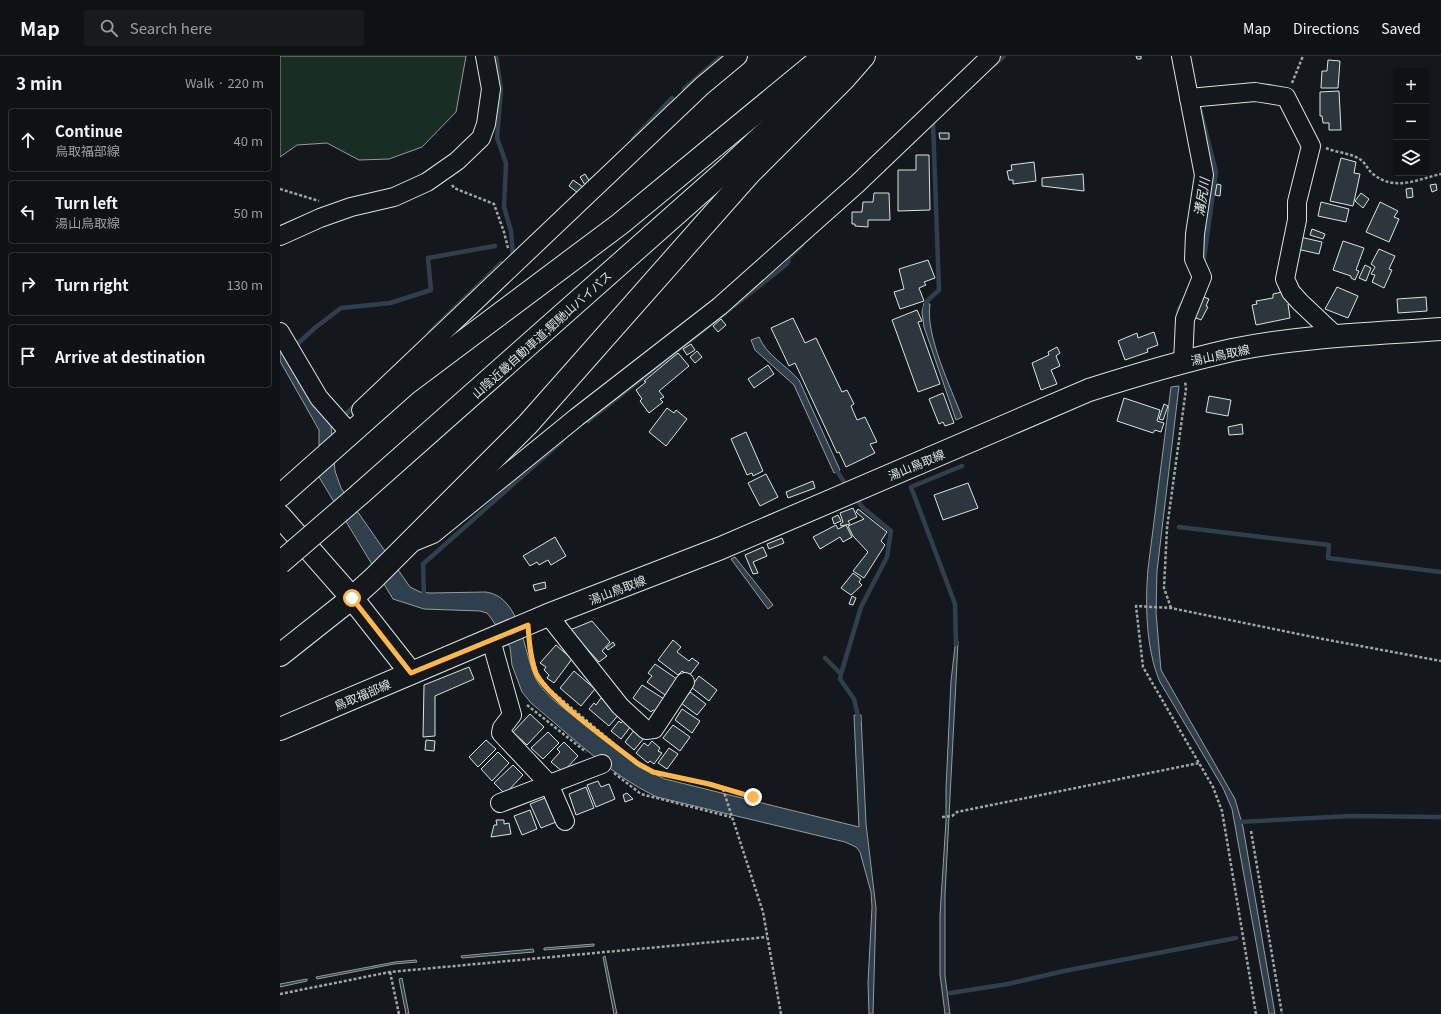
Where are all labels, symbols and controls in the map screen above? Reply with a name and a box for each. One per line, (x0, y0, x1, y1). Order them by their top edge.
search box (84, 10, 364, 46)
text: Map (20, 14, 60, 41)
icon: search (98, 17, 120, 39)
text: Search here (130, 17, 212, 38)
text: Map (1243, 18, 1271, 38)
text: Directions (1293, 18, 1359, 38)
text: Saved (1381, 18, 1421, 38)
map controls (1393, 68, 1429, 176)
button: + (1393, 68, 1429, 104)
text: 3 min (16, 70, 62, 95)
text: Walk · 220 m (185, 73, 264, 92)
button: − (1393, 104, 1429, 140)
text: Continue (55, 120, 123, 141)
icon: ahead (17, 129, 39, 151)
text: 40 m (234, 131, 263, 150)
button: layers (1393, 140, 1429, 176)
text: 鳥取福部線 (55, 141, 120, 160)
water label: 溝尻川 (1189, 174, 1214, 218)
text: Turn left (55, 192, 118, 213)
icon: left (17, 201, 39, 223)
text: 50 m (234, 203, 263, 222)
text: 湯山鳥取線 (55, 213, 120, 232)
street label: 山陰近畿自動車道;駟馳山バイパス (467, 266, 615, 402)
icon: right (17, 273, 39, 295)
text: Turn right (55, 274, 129, 295)
text: 130 m (226, 275, 263, 294)
street label: 湯山鳥取線 (1189, 339, 1251, 369)
icon: arrive (17, 345, 39, 367)
text: Arrive at destination (55, 346, 205, 367)
street label: 湯山鳥取線 (885, 444, 947, 484)
street label: 湯山鳥取線 (586, 570, 648, 608)
route start (343, 589, 361, 607)
street label: 鳥取福部線 (331, 674, 393, 714)
route end (744, 788, 762, 806)

